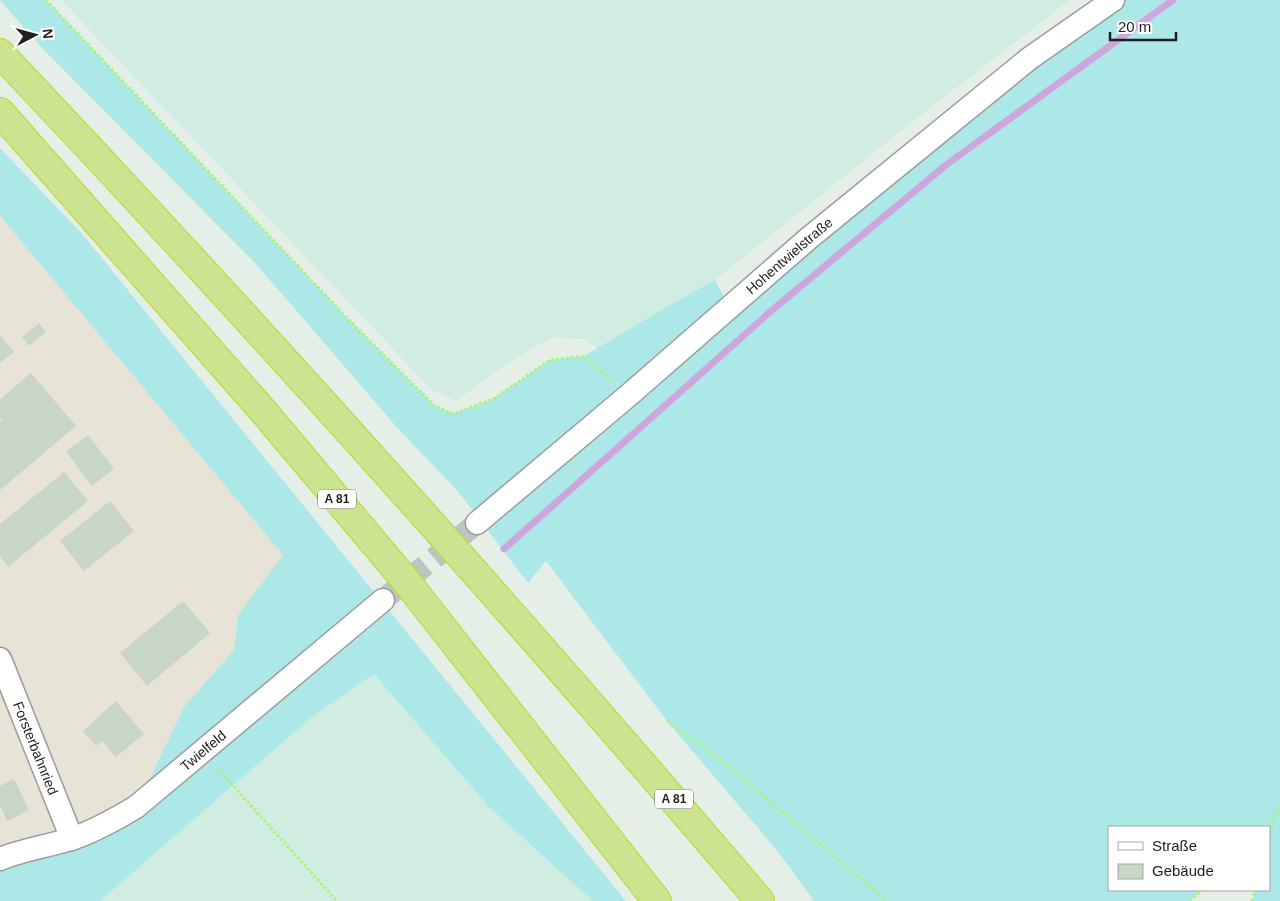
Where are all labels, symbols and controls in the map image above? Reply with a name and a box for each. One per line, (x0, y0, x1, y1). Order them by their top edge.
north arrow (10, 10, 60, 60)
scale bar (1110, 10, 1176, 42)
text: 20 m (1118, 18, 1151, 35)
text: N (39, 28, 56, 40)
street label: Hohentwielstraße (743, 214, 836, 297)
road number: A 81 (318, 489, 356, 508)
street label: Forsterbahnried (10, 699, 61, 797)
street label: Twielfeld (177, 727, 229, 774)
road number: A 81 (655, 790, 693, 809)
legend (1108, 826, 1270, 891)
text: Straße (1152, 837, 1197, 854)
text: Gebäude (1152, 862, 1214, 879)

